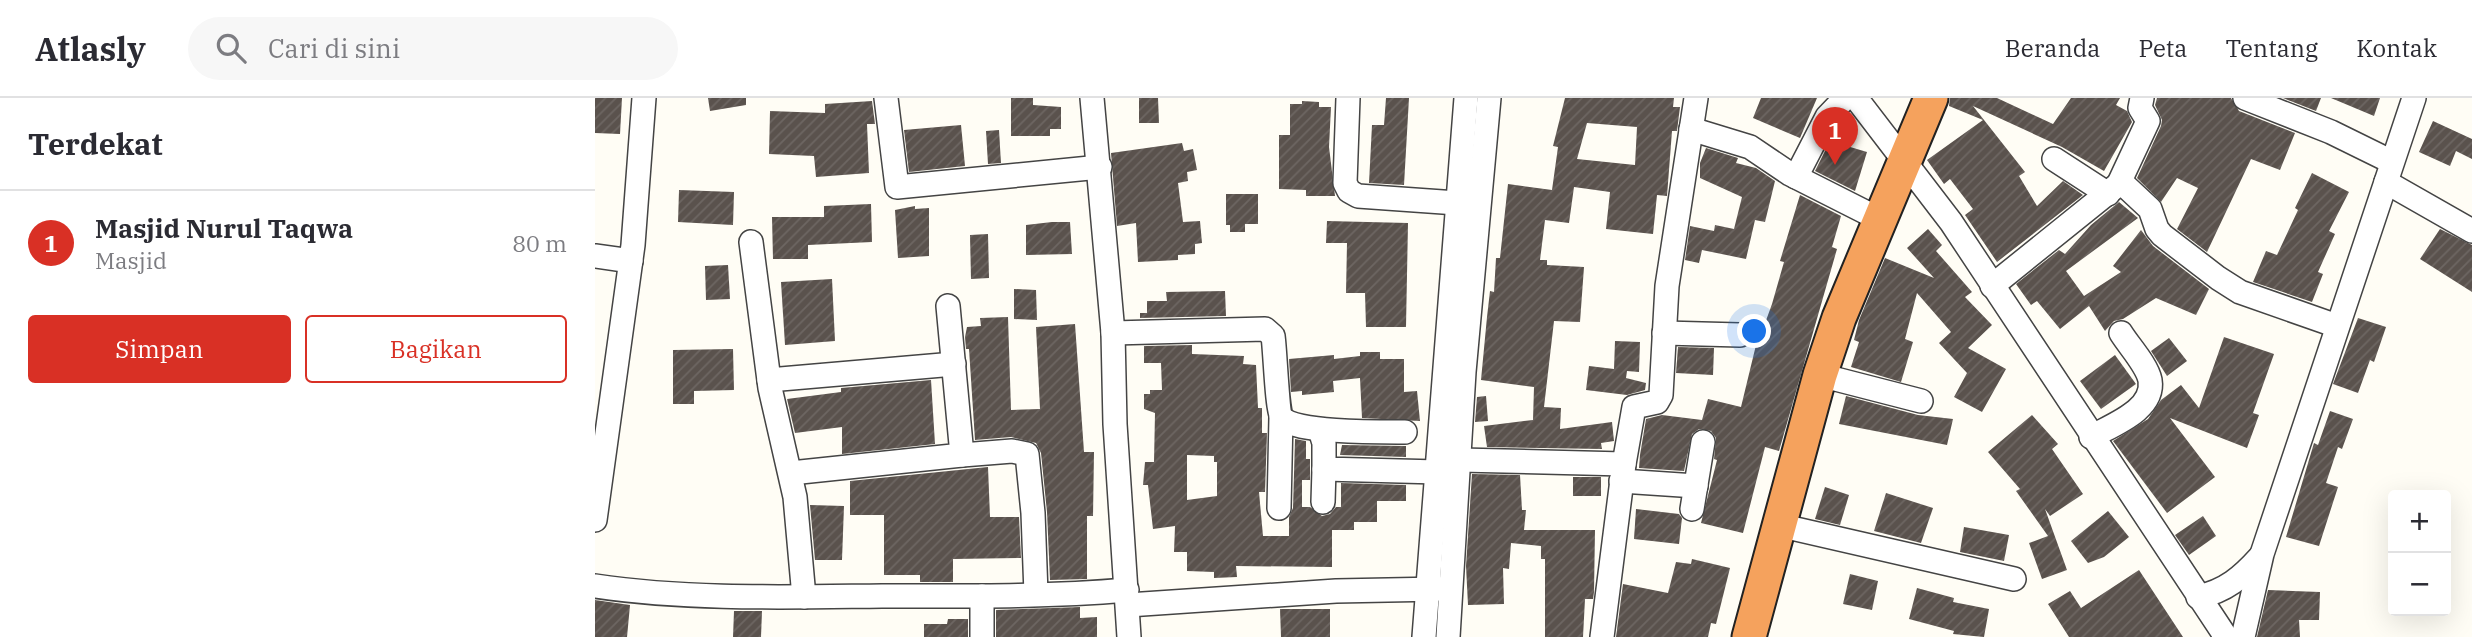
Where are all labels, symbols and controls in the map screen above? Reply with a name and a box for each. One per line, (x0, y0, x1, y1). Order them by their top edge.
search box (188, 17, 678, 80)
text: Atlasly (35, 27, 146, 70)
icon: search (212, 29, 250, 67)
text: Cari di sini (268, 31, 400, 65)
text: Beranda (2005, 32, 2100, 64)
text: Peta (2138, 32, 2187, 64)
text: Tentang (2225, 32, 2318, 64)
text: Kontak (2356, 32, 2437, 64)
pin: 1 (1812, 107, 1858, 165)
text: Terdekat (28, 124, 163, 163)
text: Masjid Nurul Taqwa (95, 211, 353, 245)
text: 1 (44, 228, 58, 258)
text: 80 m (512, 228, 567, 258)
text: Masjid (95, 245, 167, 275)
your location (1737, 314, 1771, 348)
button: Simpan (28, 315, 291, 383)
button: Bagikan (305, 315, 567, 383)
map controls (2388, 490, 2451, 616)
button: + (2388, 490, 2451, 553)
button: − (2388, 553, 2451, 616)

